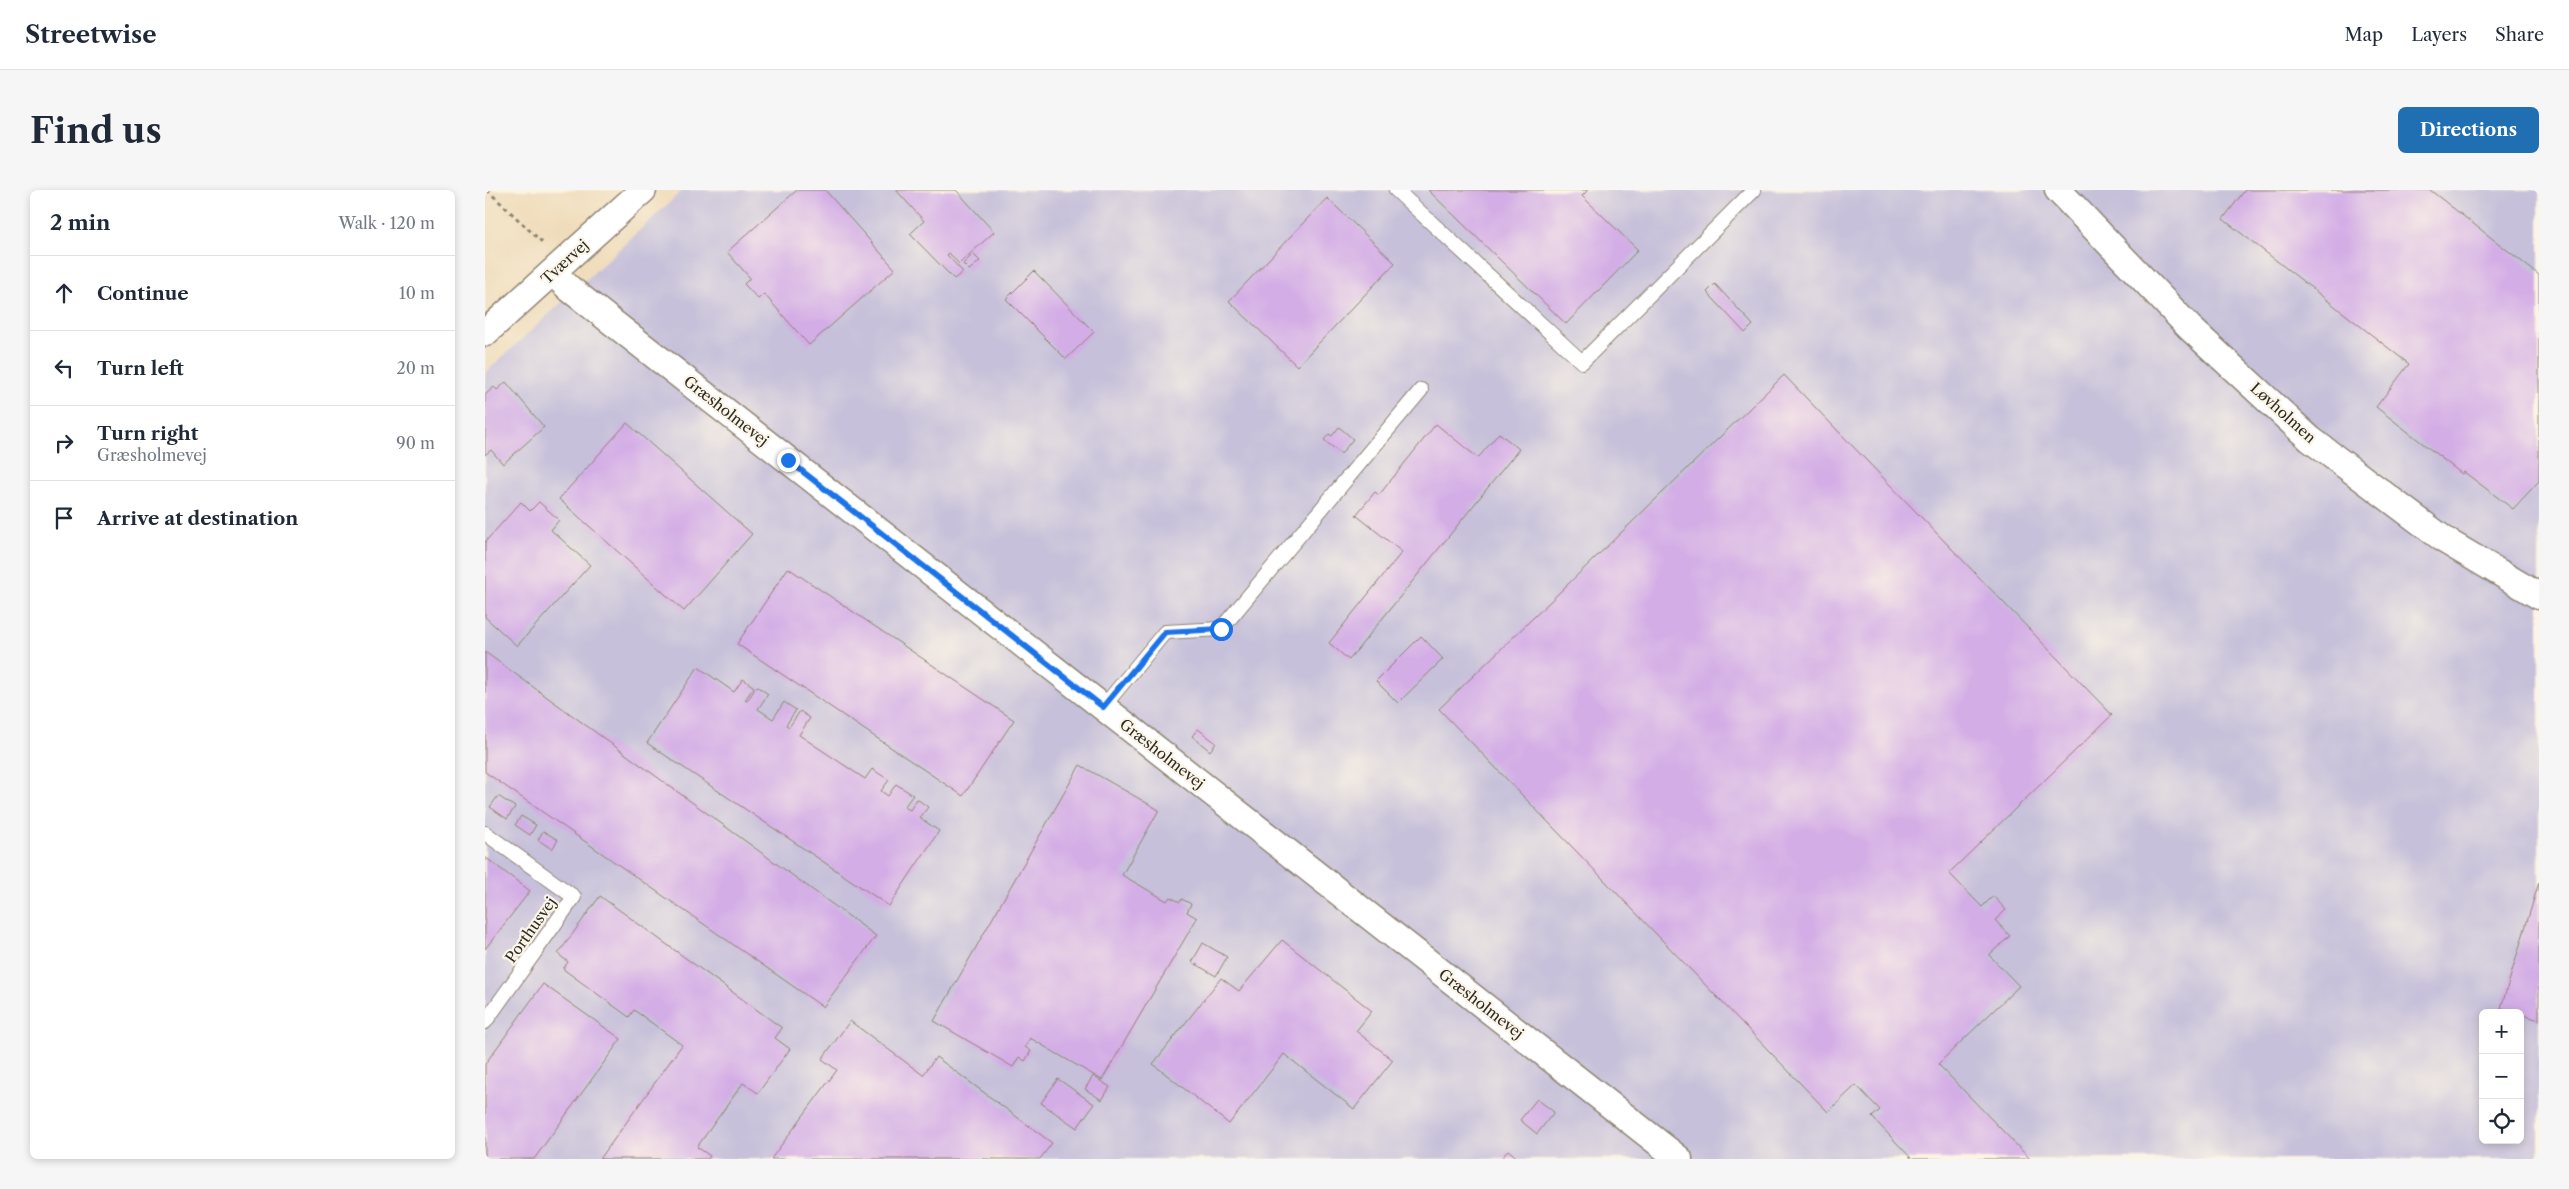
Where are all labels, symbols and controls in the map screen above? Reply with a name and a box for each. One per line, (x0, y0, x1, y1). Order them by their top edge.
text: Streetwise (25, 20, 157, 49)
text: Map (2345, 24, 2383, 46)
text: Layers (2411, 24, 2467, 46)
text: Share (2495, 24, 2544, 46)
button: Directions (2398, 107, 2539, 153)
text: Find us (30, 109, 162, 152)
text: 2 min (50, 210, 110, 235)
text: Walk · 120 m (339, 213, 435, 233)
street label: Tværvej (537, 235, 592, 288)
icon: ahead (50, 279, 78, 307)
text: Continue (97, 282, 189, 305)
text: 10 m (399, 283, 435, 303)
icon: left (50, 354, 78, 382)
text: Turn left (97, 357, 184, 380)
text: 20 m (396, 358, 435, 378)
street label: Græsholmevej (680, 371, 773, 450)
street label: Løvholmen (2247, 378, 2320, 447)
text: Turn right (97, 422, 198, 445)
icon: right (50, 429, 78, 457)
text: 90 m (396, 433, 435, 453)
text: Græsholmevej (97, 445, 207, 465)
route end (777, 449, 800, 472)
icon: arrive (50, 504, 78, 532)
text: Arrive at destination (97, 507, 298, 530)
route start (1210, 618, 1233, 641)
street label: Græsholmevej (1116, 714, 1209, 793)
street label: Porthusvej (501, 893, 560, 966)
street label: Græsholmevej (1435, 964, 1528, 1043)
map controls (2479, 1009, 2524, 1144)
button: + (2479, 1009, 2524, 1054)
button: − (2479, 1054, 2524, 1099)
button: locate (2479, 1099, 2524, 1144)

